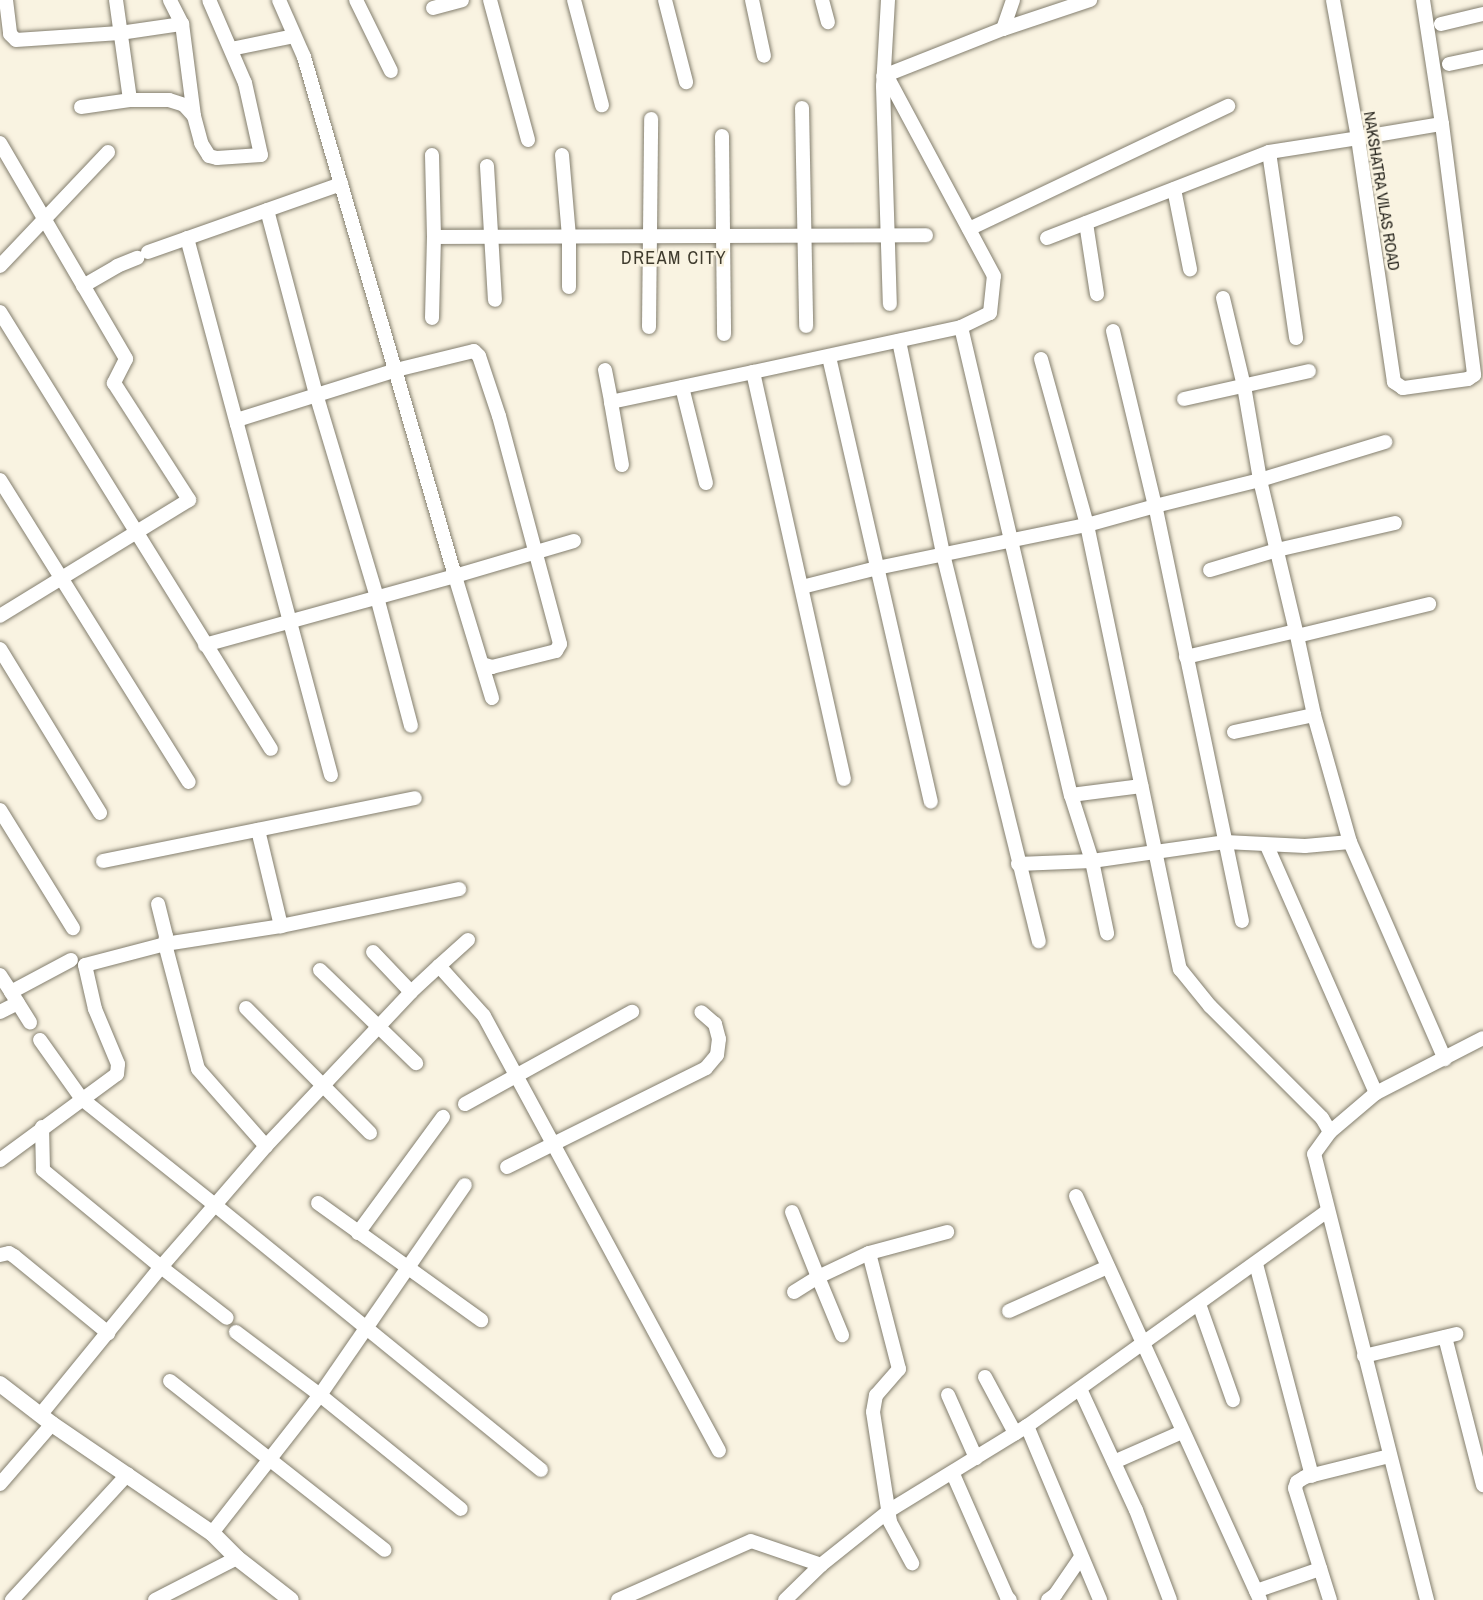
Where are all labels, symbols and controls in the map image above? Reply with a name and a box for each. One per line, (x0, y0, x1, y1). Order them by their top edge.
street label: NAKSHATRA VILAS ROAD (1360, 110, 1404, 272)
district label: DREAM CITY (621, 247, 727, 269)

